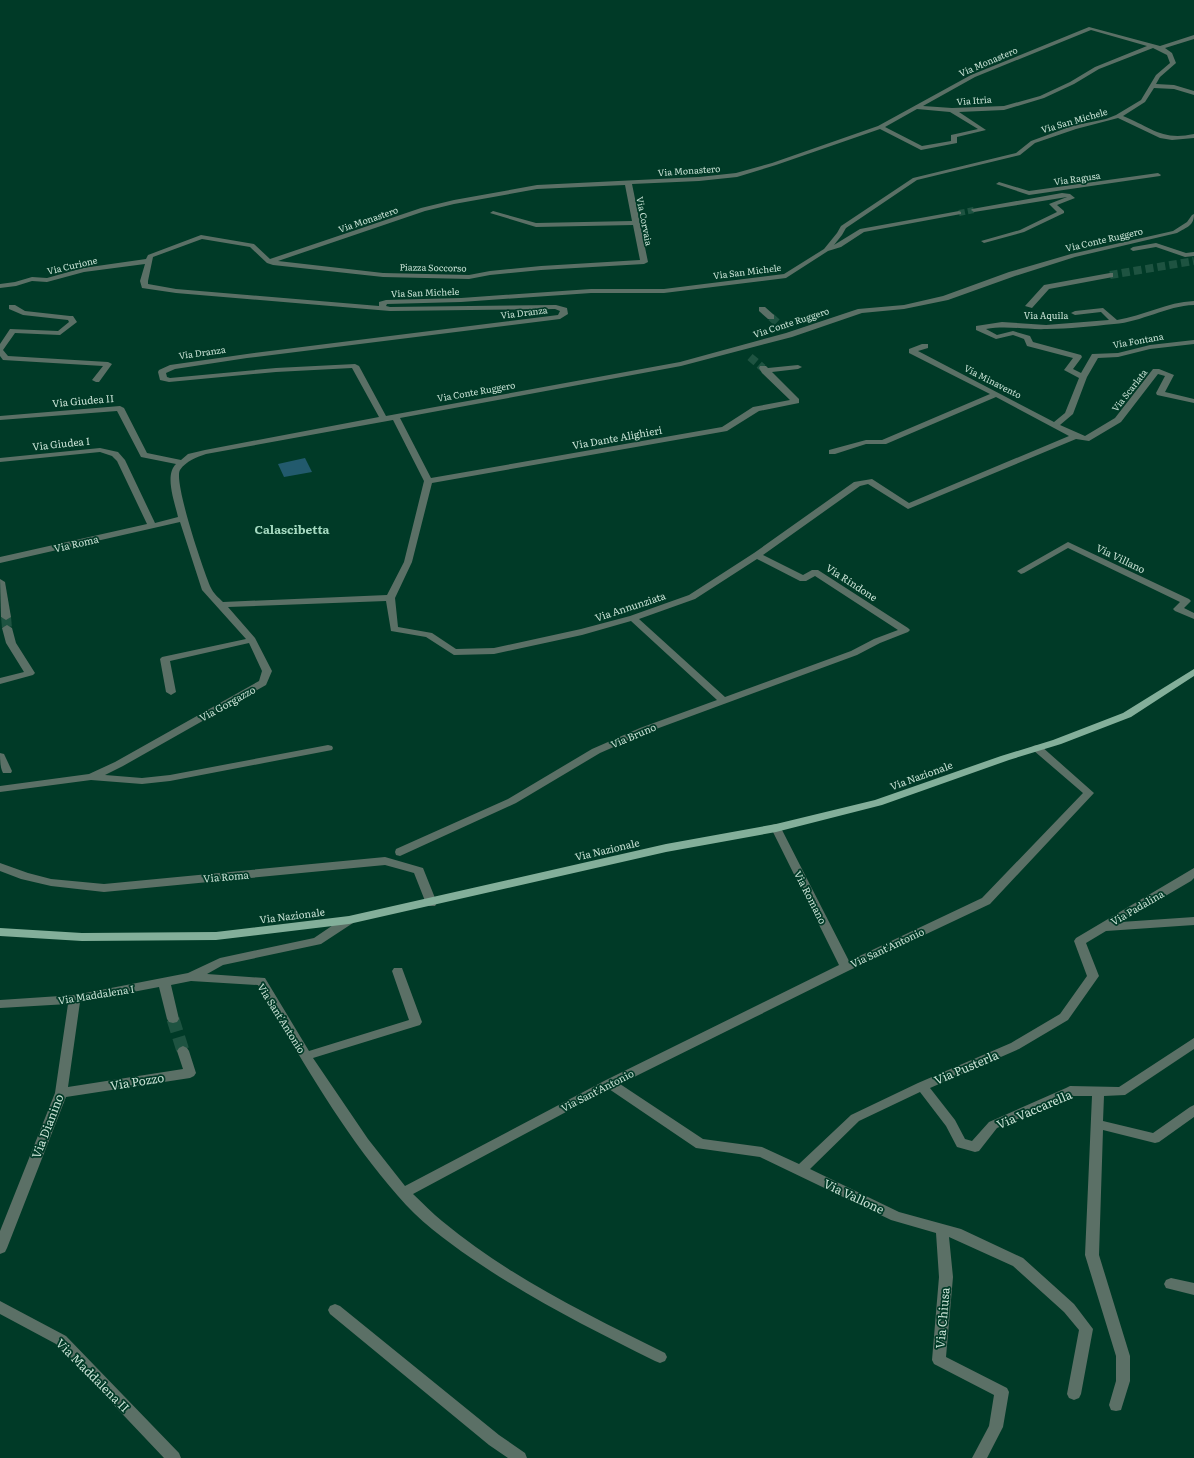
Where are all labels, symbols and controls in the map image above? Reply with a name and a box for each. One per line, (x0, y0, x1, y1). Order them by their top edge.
street label: Via Monastero (956, 42, 1020, 80)
street label: Via Itria (956, 92, 992, 108)
street label: Via San Michele (1039, 104, 1109, 136)
street label: Via Monastero (657, 161, 721, 179)
street label: Via Ragusa (1053, 168, 1101, 188)
street label: Via Corvaia (633, 195, 657, 247)
street label: Via Monastero (336, 202, 400, 236)
street label: Via Conte Ruggero (1064, 223, 1144, 255)
street label: Via Curione (46, 252, 99, 278)
street label: Piazza Soccorso (399, 259, 467, 275)
street label: Via San Michele (712, 260, 782, 282)
street label: Via San Michele (391, 284, 460, 300)
street label: Via Dranza (500, 302, 548, 322)
street label: Via Conte Ruggero (751, 303, 831, 341)
street label: Via Aquila (1024, 308, 1068, 322)
street label: Via Fontana (1112, 329, 1165, 351)
street label: Via Dranza (178, 342, 227, 362)
street label: Via Minavento (962, 361, 1024, 401)
street label: Via Scarlata (1108, 366, 1150, 414)
street label: Via Conte Ruggero (436, 377, 516, 405)
street label: Via Giudea II (52, 390, 114, 410)
street label: Via Dante Alighieri (571, 422, 664, 452)
street label: Via Giudea I (31, 433, 91, 453)
district label: Calascibetta (254, 520, 330, 538)
street label: Via Roma (52, 530, 101, 555)
street label: Via Villano (1094, 540, 1148, 576)
street label: Via Rindone (823, 560, 881, 604)
street label: Via Annunziata (593, 587, 668, 625)
street label: Via Gorgazzo (196, 681, 258, 725)
street label: Via Bruno (608, 719, 658, 751)
street label: Via Nazionale (888, 757, 954, 793)
street label: Via Nazionale (573, 834, 641, 864)
street label: Via Roma (203, 866, 250, 885)
street label: Via Romano (791, 868, 831, 926)
street label: Via Padalina (1107, 885, 1167, 928)
street label: Via Nazionale (259, 904, 325, 926)
street label: Via Sant'Antonio (848, 923, 927, 971)
street label: Via Sant'Antonio (254, 980, 310, 1056)
street label: Via Maddalena I (57, 981, 135, 1007)
street label: Via Pusterla (931, 1045, 1002, 1089)
street label: Via Sant'Antonio (558, 1065, 636, 1115)
street label: Via Pozzo (109, 1068, 165, 1094)
street label: Via Vaccarella (993, 1085, 1075, 1133)
street label: Via Dianino (26, 1091, 68, 1161)
street label: Via Vallone (821, 1174, 887, 1218)
street label: Via Chiusa (930, 1286, 954, 1349)
street label: Via Maddalena II (52, 1334, 134, 1416)

